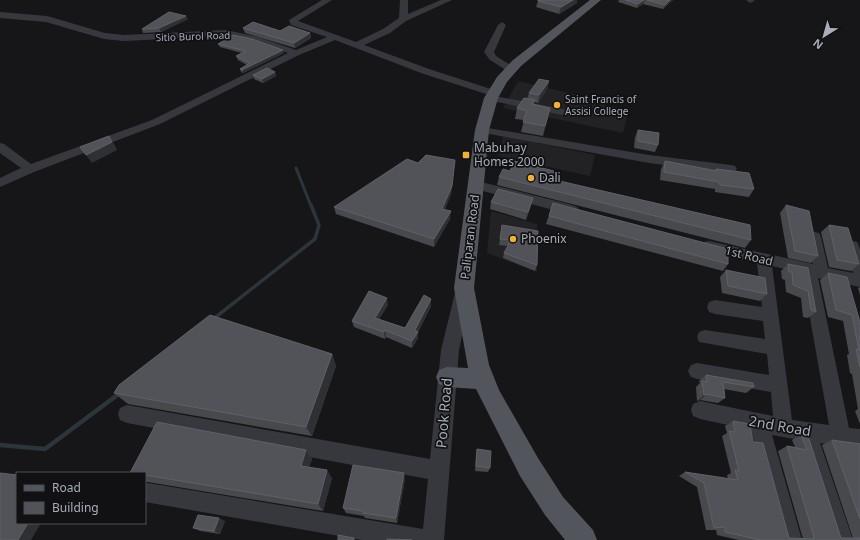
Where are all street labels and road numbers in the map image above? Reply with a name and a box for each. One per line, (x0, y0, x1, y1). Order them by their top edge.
street label: Sitio Burol Road (155, 28, 231, 44)
street label: Paliparan Road (456, 194, 483, 280)
street label: 1st Road (723, 241, 775, 270)
street label: Pook Road (431, 377, 456, 449)
street label: 2nd Road (748, 411, 813, 440)

